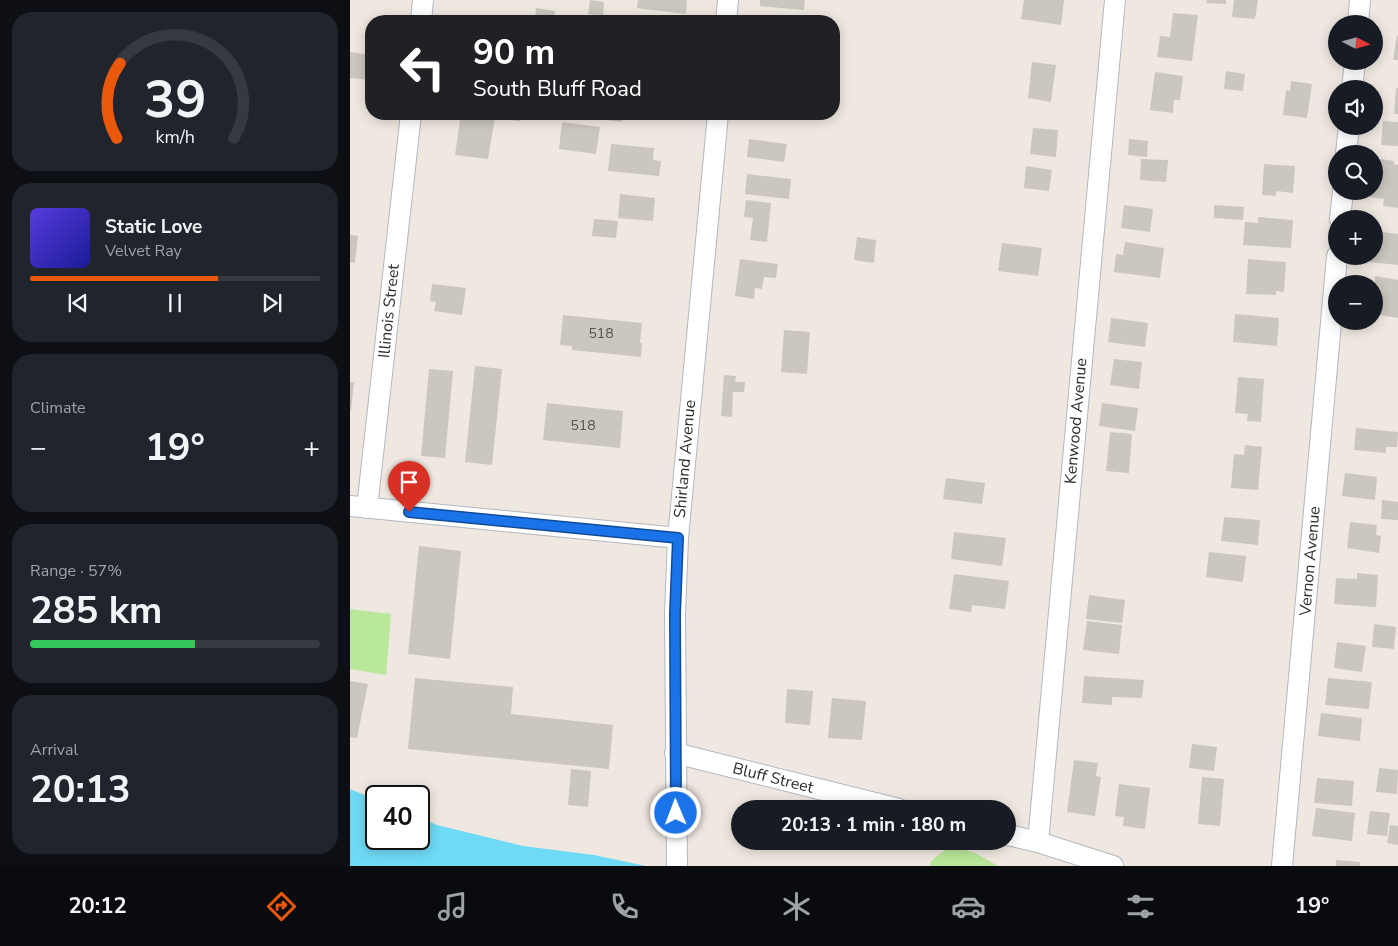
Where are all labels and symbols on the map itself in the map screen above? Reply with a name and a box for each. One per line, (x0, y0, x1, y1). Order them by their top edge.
north arrow (1328, 15, 1382, 70)
street label: Illinois Street (373, 262, 405, 359)
house number: 518 (588, 324, 614, 343)
street label: Kenwood Avenue (1060, 357, 1092, 485)
street label: Shirland Avenue (669, 399, 701, 519)
house number: 518 (570, 416, 596, 435)
pin (388, 461, 430, 512)
street label: Vernon Avenue (1294, 505, 1326, 618)
street label: Bluff Street (730, 757, 816, 799)
speed limit sign: 40 (365, 785, 430, 850)
position arrow (649, 786, 701, 838)

